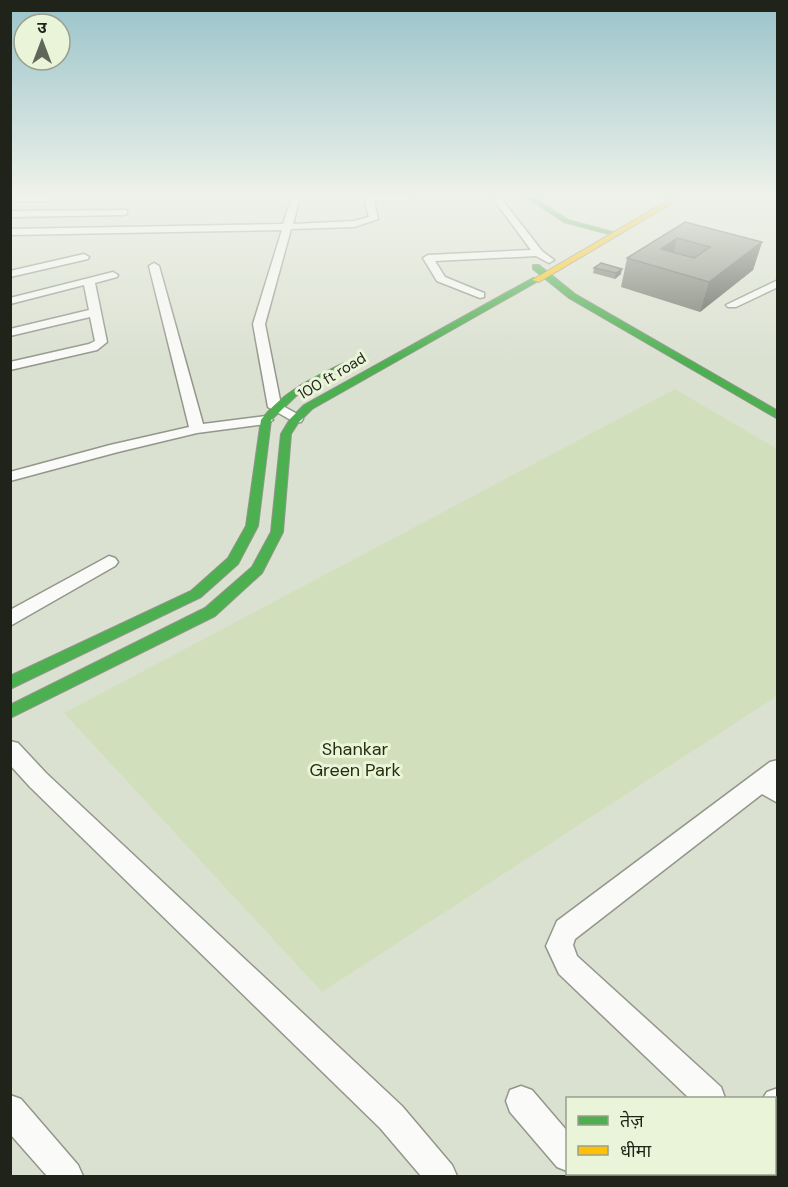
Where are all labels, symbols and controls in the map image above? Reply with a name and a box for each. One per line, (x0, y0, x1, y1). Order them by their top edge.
north arrow (12, 12, 72, 72)
text: उ (37, 17, 47, 38)
street label: 100 ft road (294, 348, 370, 404)
park label: Shankar Green Park (309, 737, 401, 782)
legend (566, 1097, 776, 1175)
text: तेज़ (620, 1109, 644, 1133)
text: धीमा (620, 1139, 651, 1163)

